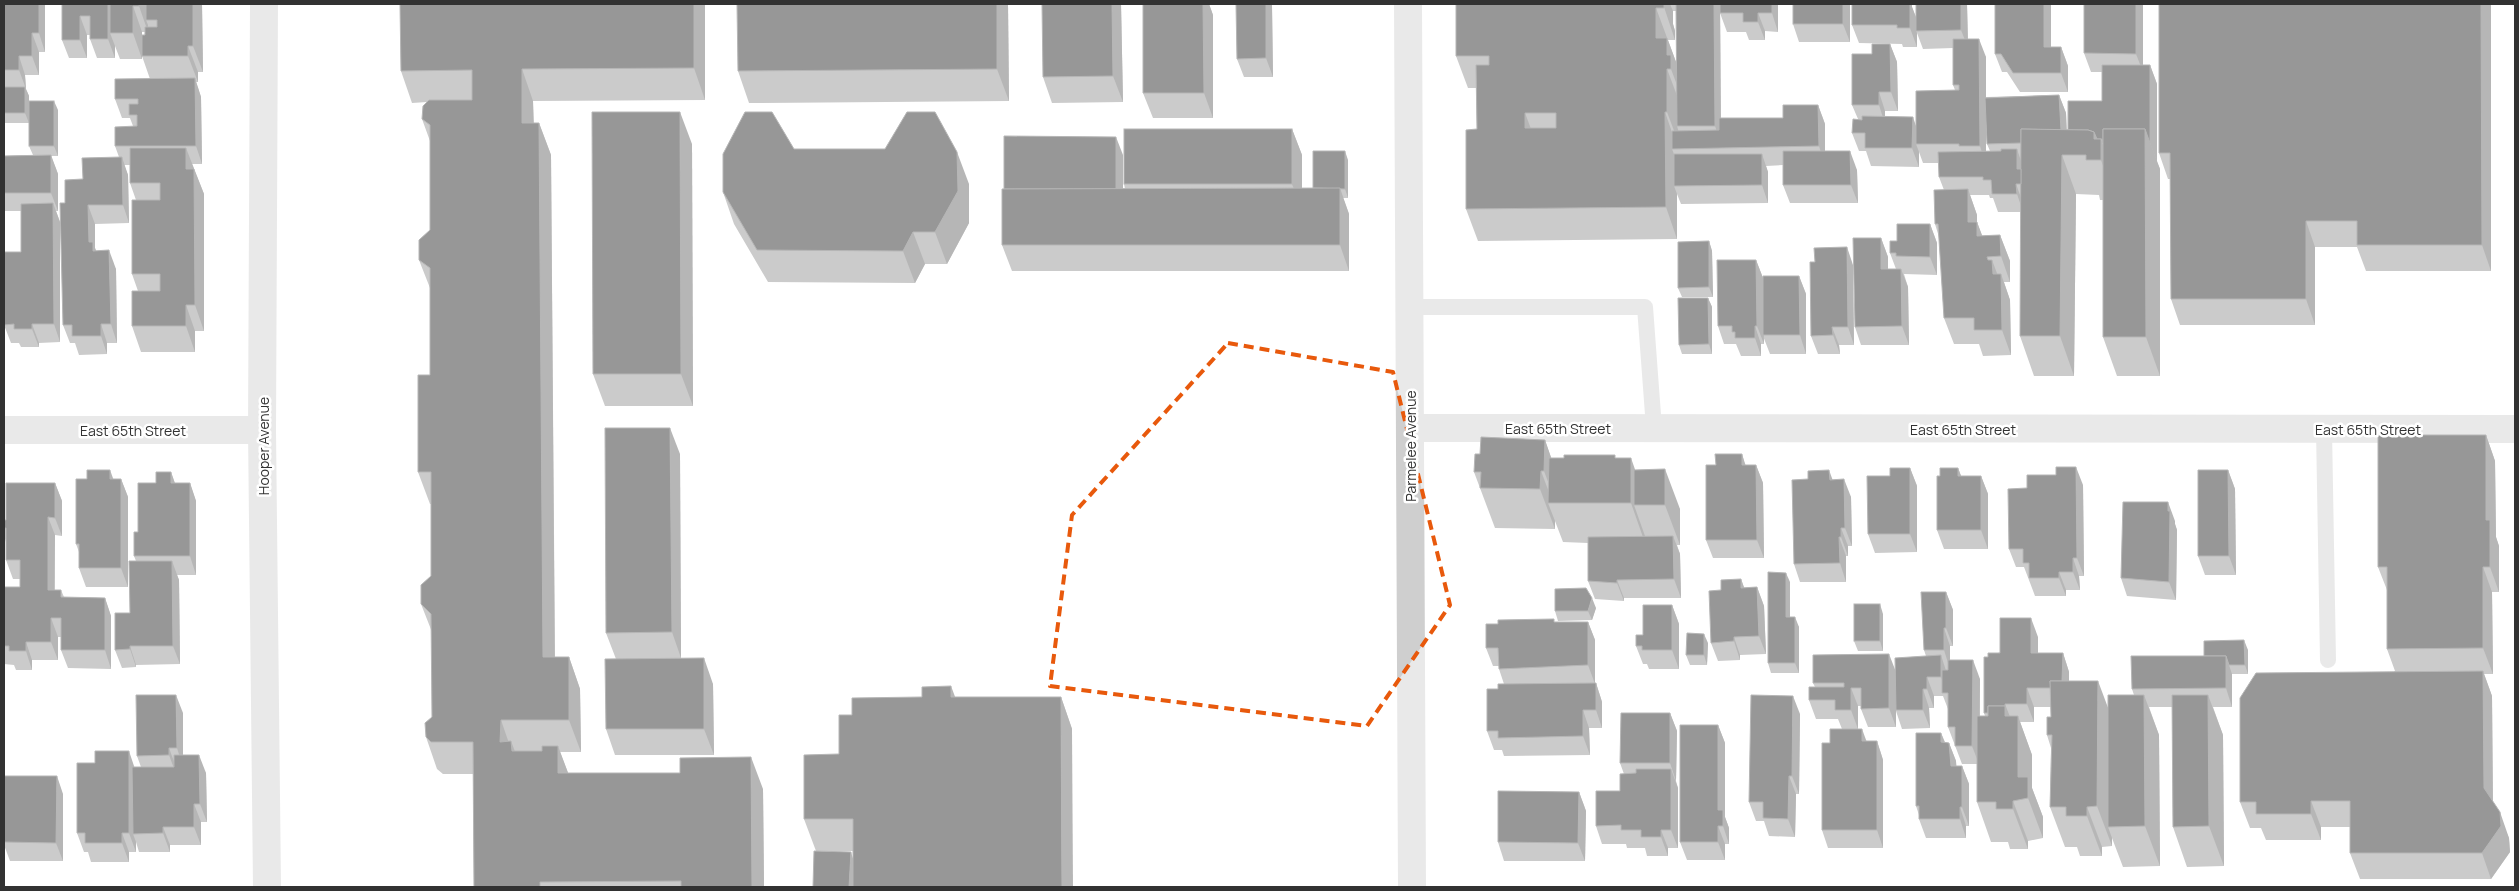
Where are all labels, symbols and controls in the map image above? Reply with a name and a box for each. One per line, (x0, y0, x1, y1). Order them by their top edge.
street label: Parmelee Avenue (1401, 390, 1420, 502)
street label: Hooper Avenue (254, 397, 273, 495)
street label: East 65th Street (1505, 419, 1611, 438)
street label: East 65th Street (1910, 420, 2016, 439)
street label: East 65th Street (2315, 420, 2421, 439)
street label: East 65th Street (80, 421, 186, 440)

